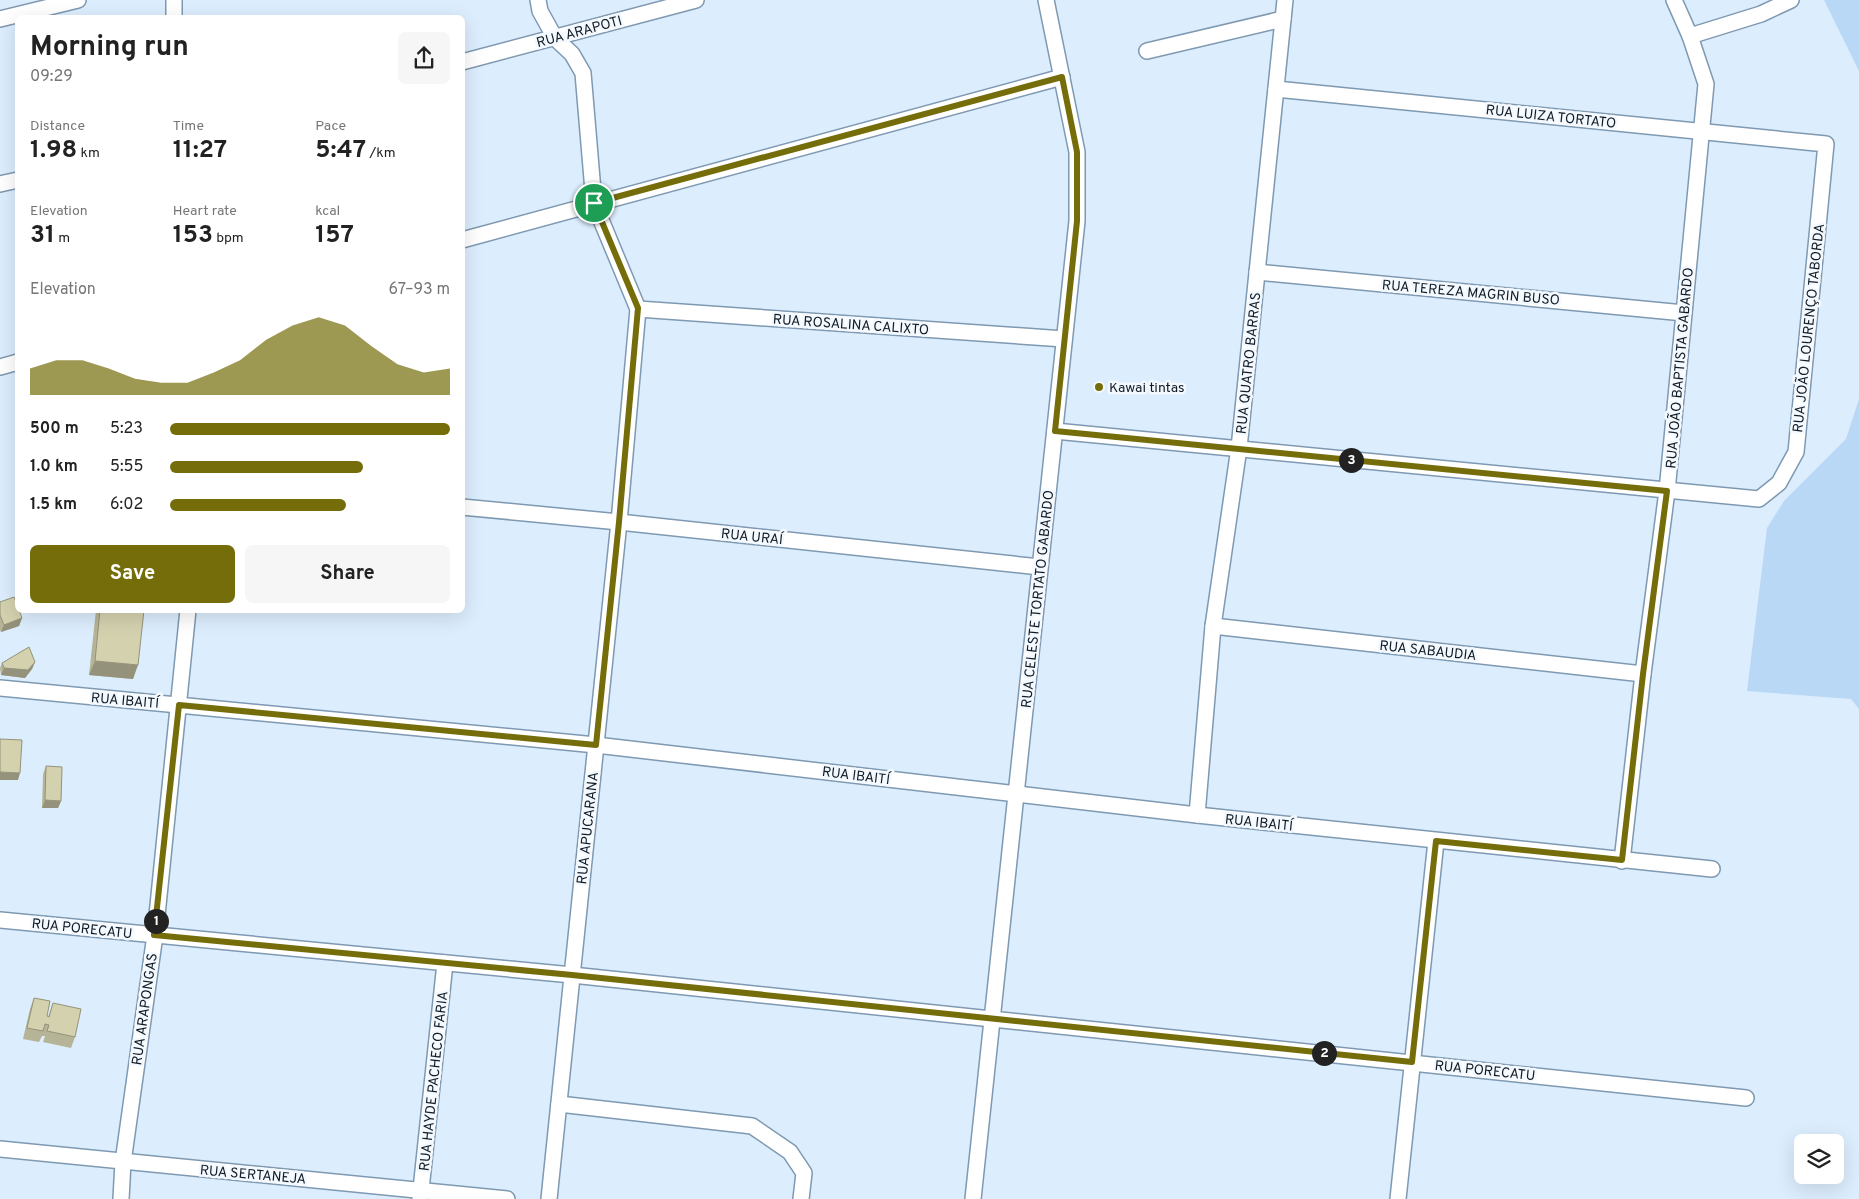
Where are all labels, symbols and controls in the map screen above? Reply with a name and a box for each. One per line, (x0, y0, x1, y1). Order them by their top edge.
street label: RUA ARAPOTI (535, 13, 624, 52)
text: Morning run (30, 30, 189, 66)
button: share (398, 32, 450, 84)
text: 09:29 (30, 67, 73, 87)
street label: RUA LUIZA TORTATO (1485, 102, 1617, 133)
text: Distance (30, 118, 85, 135)
text: Time (173, 118, 204, 135)
text: Pace (315, 118, 346, 135)
text: 1.98 (30, 135, 77, 167)
text: 11:27 (173, 135, 227, 167)
text: 5:47 (315, 135, 366, 167)
text: km (77, 145, 100, 162)
text: /km (366, 145, 396, 162)
pin (573, 182, 615, 224)
icon: arrive (580, 189, 608, 217)
text: Elevation (30, 203, 88, 220)
text: Heart rate (173, 203, 237, 220)
text: kcal (315, 203, 340, 220)
text: 31 (30, 220, 55, 252)
text: 153 (173, 220, 213, 252)
text: 157 (315, 220, 354, 252)
street label: RUA JOÃO LOURENÇO TABORDA (1790, 223, 1829, 434)
text: m (55, 230, 70, 247)
text: bpm (213, 230, 244, 247)
street label: RUA JOÃO BAPTISTA GABARDO (1663, 267, 1698, 469)
street label: RUA TEREZA MAGRIN BUSO (1381, 277, 1561, 310)
text: Elevation (30, 280, 96, 300)
text: 67–93 m (389, 280, 450, 300)
street label: RUA QUATRO BARRAS (1234, 291, 1265, 435)
street label: RUA ROSALINA CALIXTO (772, 312, 930, 339)
place label: Kawai tintas (1109, 380, 1185, 397)
marker: Kawai tintas (1093, 381, 1105, 393)
text: 500 m (30, 419, 79, 439)
text: 5:23 (110, 419, 143, 439)
pin: 3 (1338, 448, 1364, 472)
text: 3 (1347, 452, 1356, 469)
text: 1.0 km (30, 457, 78, 477)
text: 5:55 (110, 457, 143, 477)
street label: RUA CELESTE TORTATO GABARDO (1019, 489, 1058, 709)
text: 1.5 km (30, 495, 77, 515)
text: 6:02 (110, 495, 143, 515)
street label: RUA URAÍ (720, 525, 785, 549)
button: Save (30, 545, 235, 603)
button: Share (245, 545, 450, 603)
street label: RUA SABAUDIA (1378, 638, 1477, 665)
street label: RUA IBAITÍ (90, 689, 161, 713)
street label: RUA IBAITÍ (821, 763, 892, 789)
street label: RUA APUCARANA (574, 771, 603, 885)
street label: RUA IBAITÍ (1224, 810, 1295, 836)
pin: 1 (144, 908, 168, 934)
text: 1 (154, 913, 159, 930)
street label: RUA PORECATU (31, 916, 133, 943)
street label: RUA ARAPONGAS (129, 952, 162, 1066)
street label: RUA HAYDE PACHECO FARIA (417, 990, 452, 1172)
pin: 2 (1312, 1040, 1336, 1066)
text: 2 (1320, 1045, 1329, 1062)
street label: RUA PORECATU (1434, 1058, 1536, 1085)
map controls (1794, 1134, 1844, 1184)
button: layers (1794, 1134, 1844, 1184)
street label: RUA SERTANEJA (199, 1162, 307, 1189)

